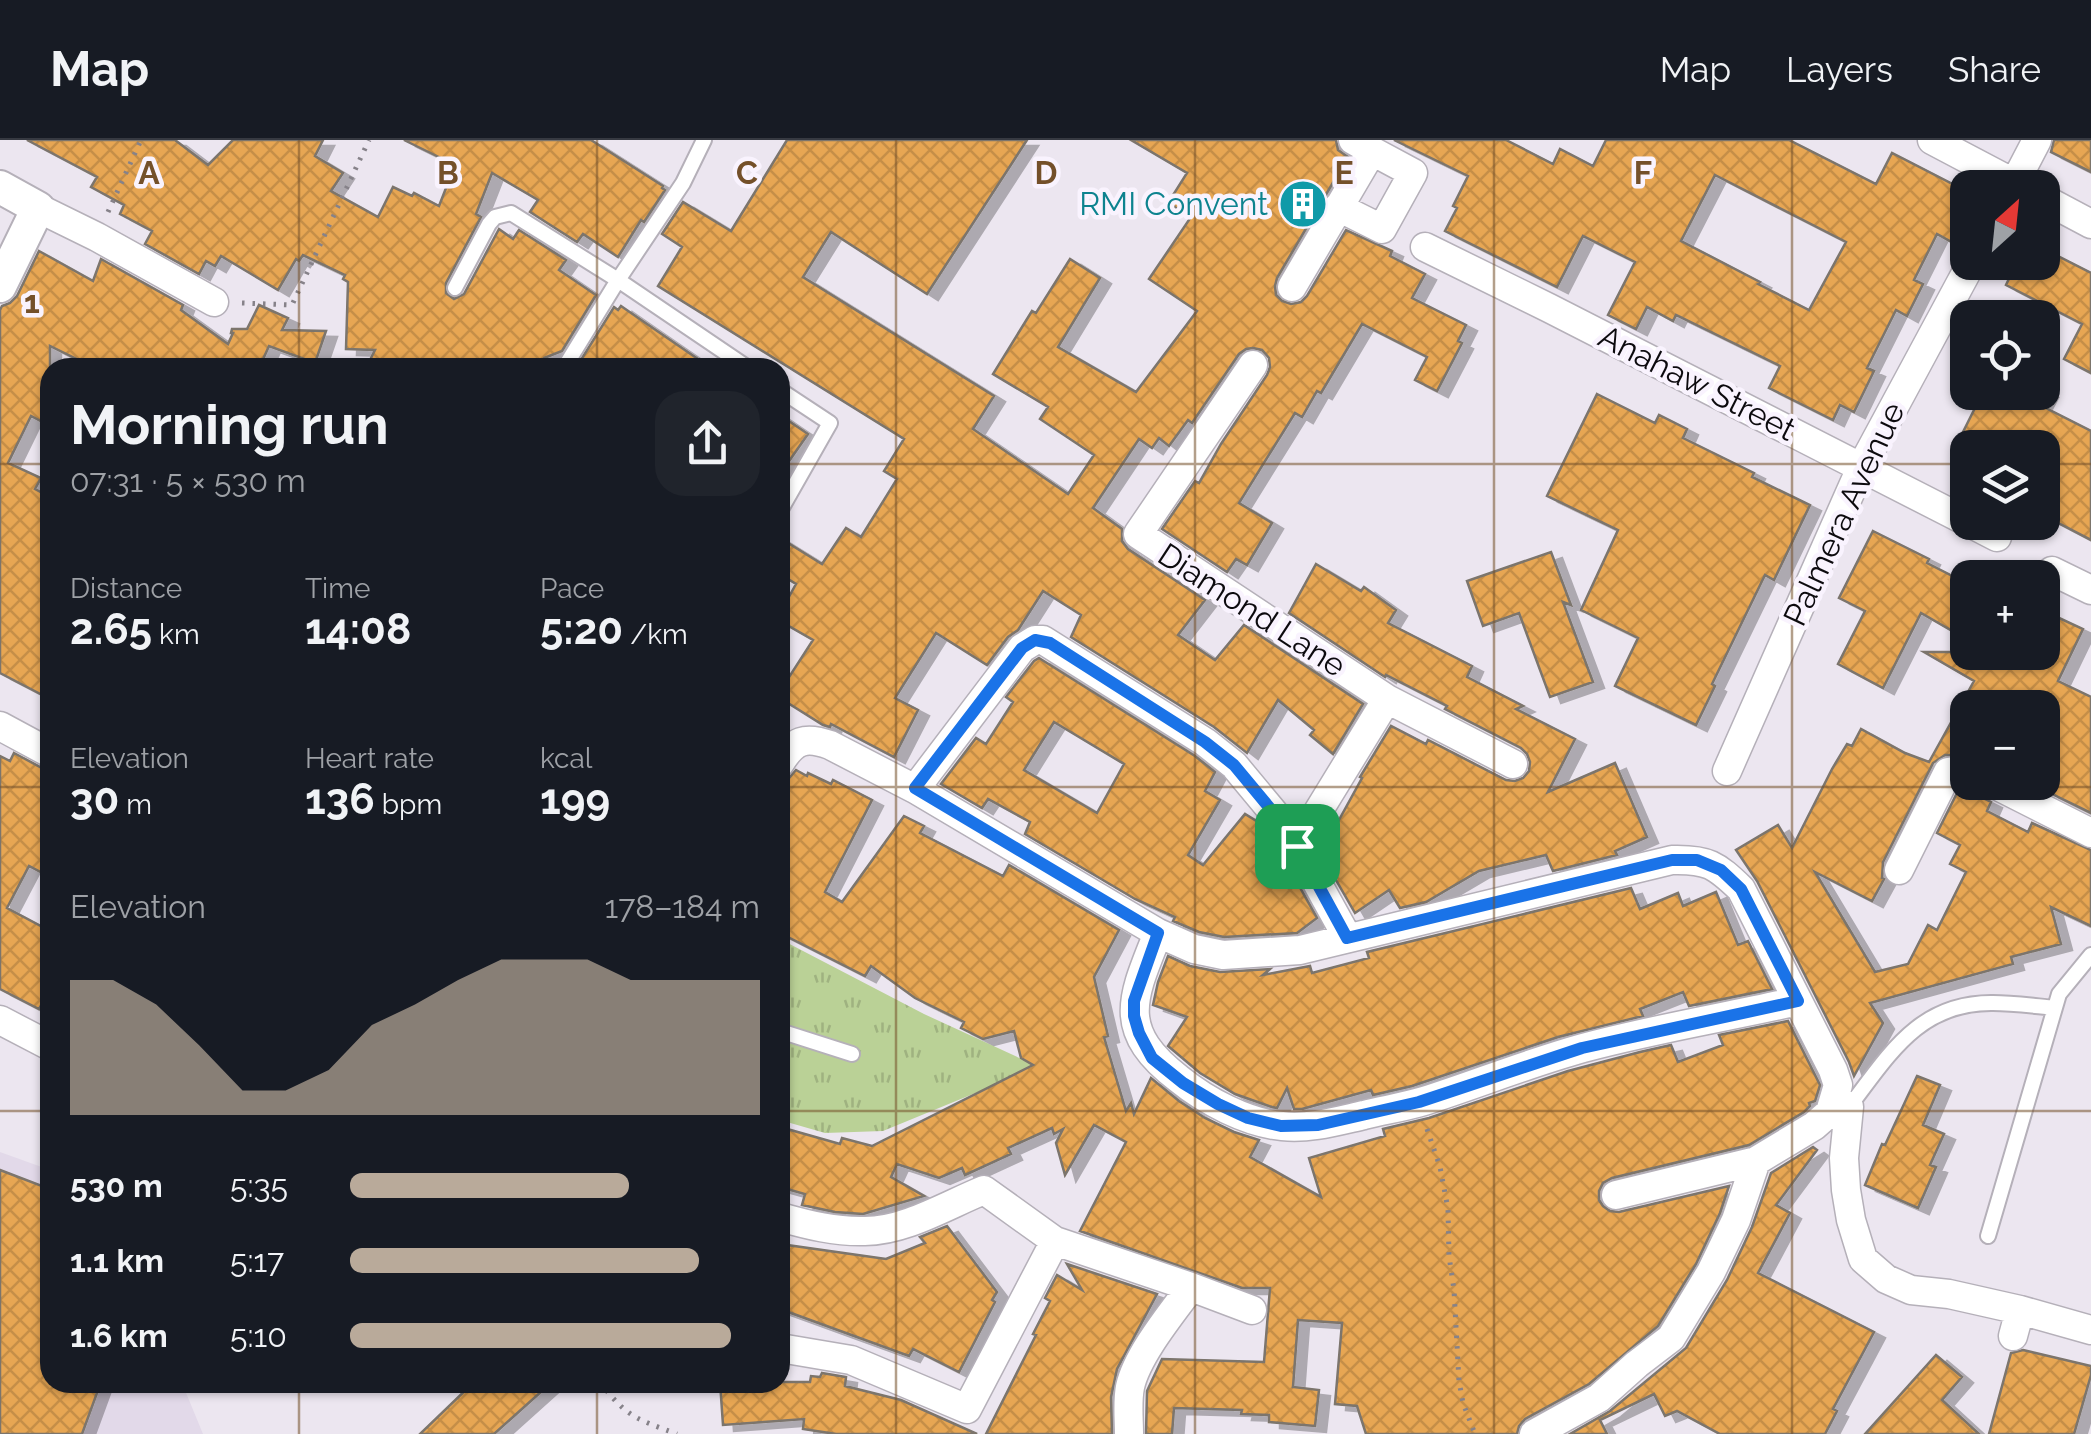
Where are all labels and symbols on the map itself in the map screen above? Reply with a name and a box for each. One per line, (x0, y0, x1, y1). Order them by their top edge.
text: A (138, 154, 160, 191)
text: B (437, 154, 459, 191)
text: C (736, 154, 758, 191)
text: D (1035, 154, 1057, 191)
text: E (1334, 154, 1354, 191)
text: F (1634, 154, 1652, 191)
north arrow (1950, 170, 2060, 280)
building icon: RMI Convent (1277, 178, 1329, 230)
place label: RMI Convent (1079, 185, 1268, 222)
text: 1 (24, 283, 40, 320)
street label: Anahaw Street (1593, 317, 1802, 448)
street label: Palmera Avenue (1776, 396, 1911, 631)
street label: Diamond Lane (1152, 535, 1353, 684)
pin (1255, 804, 1340, 889)

